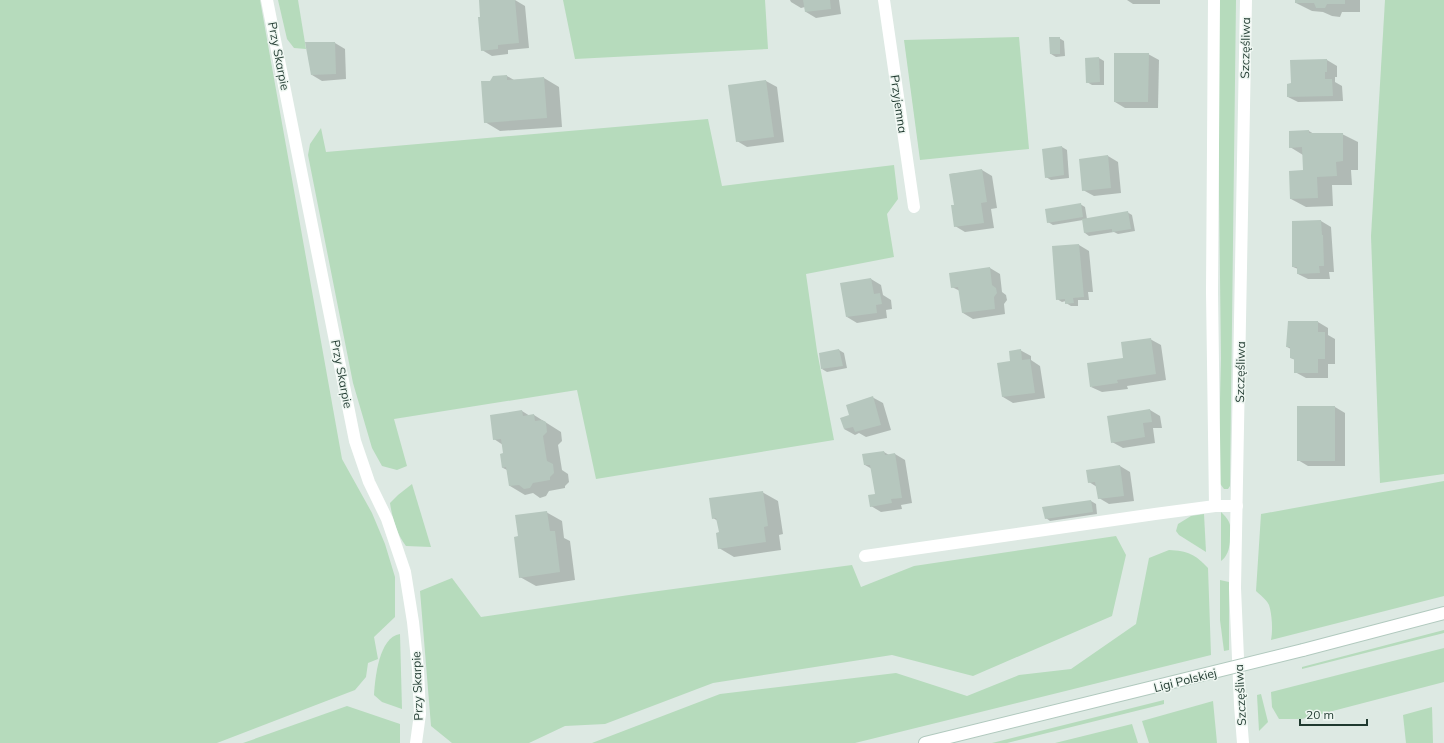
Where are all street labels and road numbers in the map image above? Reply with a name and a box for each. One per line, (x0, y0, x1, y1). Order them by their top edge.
street label: Szczęśliwa (1237, 17, 1253, 79)
street label: Przy Skarpie (265, 20, 293, 92)
street label: Przyjemna (887, 74, 911, 134)
street label: Przy Skarpie (328, 338, 356, 410)
street label: Szczęśliwa (1232, 341, 1248, 403)
street label: Przy Skarpie (408, 651, 426, 721)
street label: Szczęśliwa (1231, 664, 1249, 726)
street label: Ligi Polskiej (1152, 665, 1218, 695)

